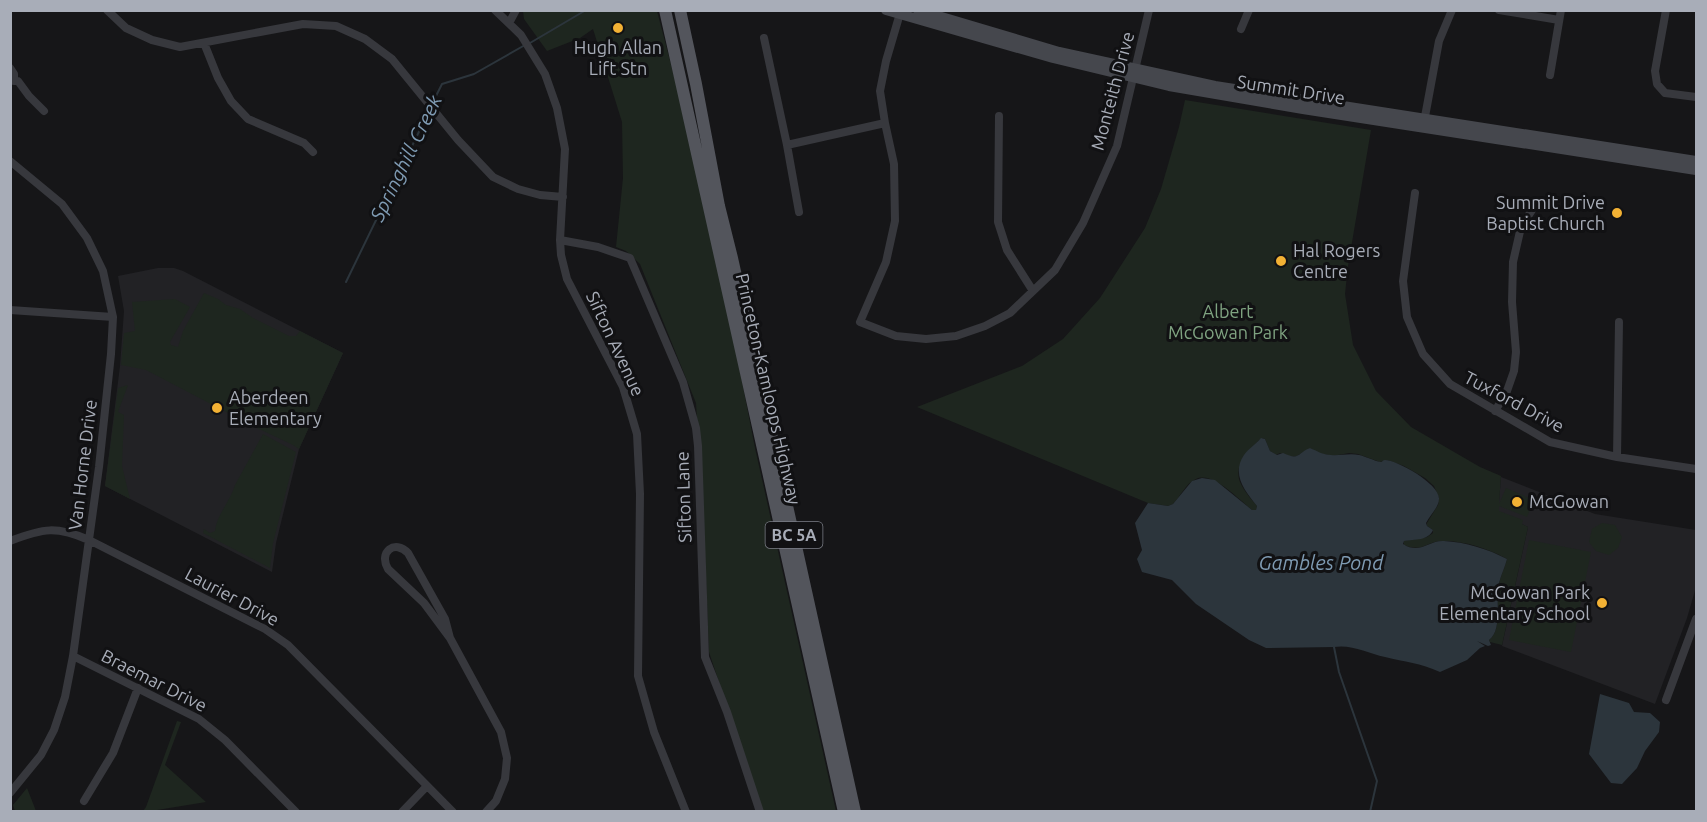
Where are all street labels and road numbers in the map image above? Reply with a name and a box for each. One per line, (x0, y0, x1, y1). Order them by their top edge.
street label: Monteith Drive (1087, 29, 1137, 152)
street label: Summit Drive (1236, 71, 1347, 107)
street label: Princeton-Kamloops Highway (733, 271, 805, 507)
street label: Sifton Avenue (583, 288, 649, 399)
street label: Tuxford Drive (1461, 366, 1568, 436)
street label: Van Horne Drive (64, 398, 100, 531)
street label: Sifton Lane (671, 451, 695, 543)
road number: BC 5A (766, 522, 822, 548)
street label: Laurier Drive (182, 563, 283, 629)
street label: Braemar Drive (98, 645, 211, 715)

